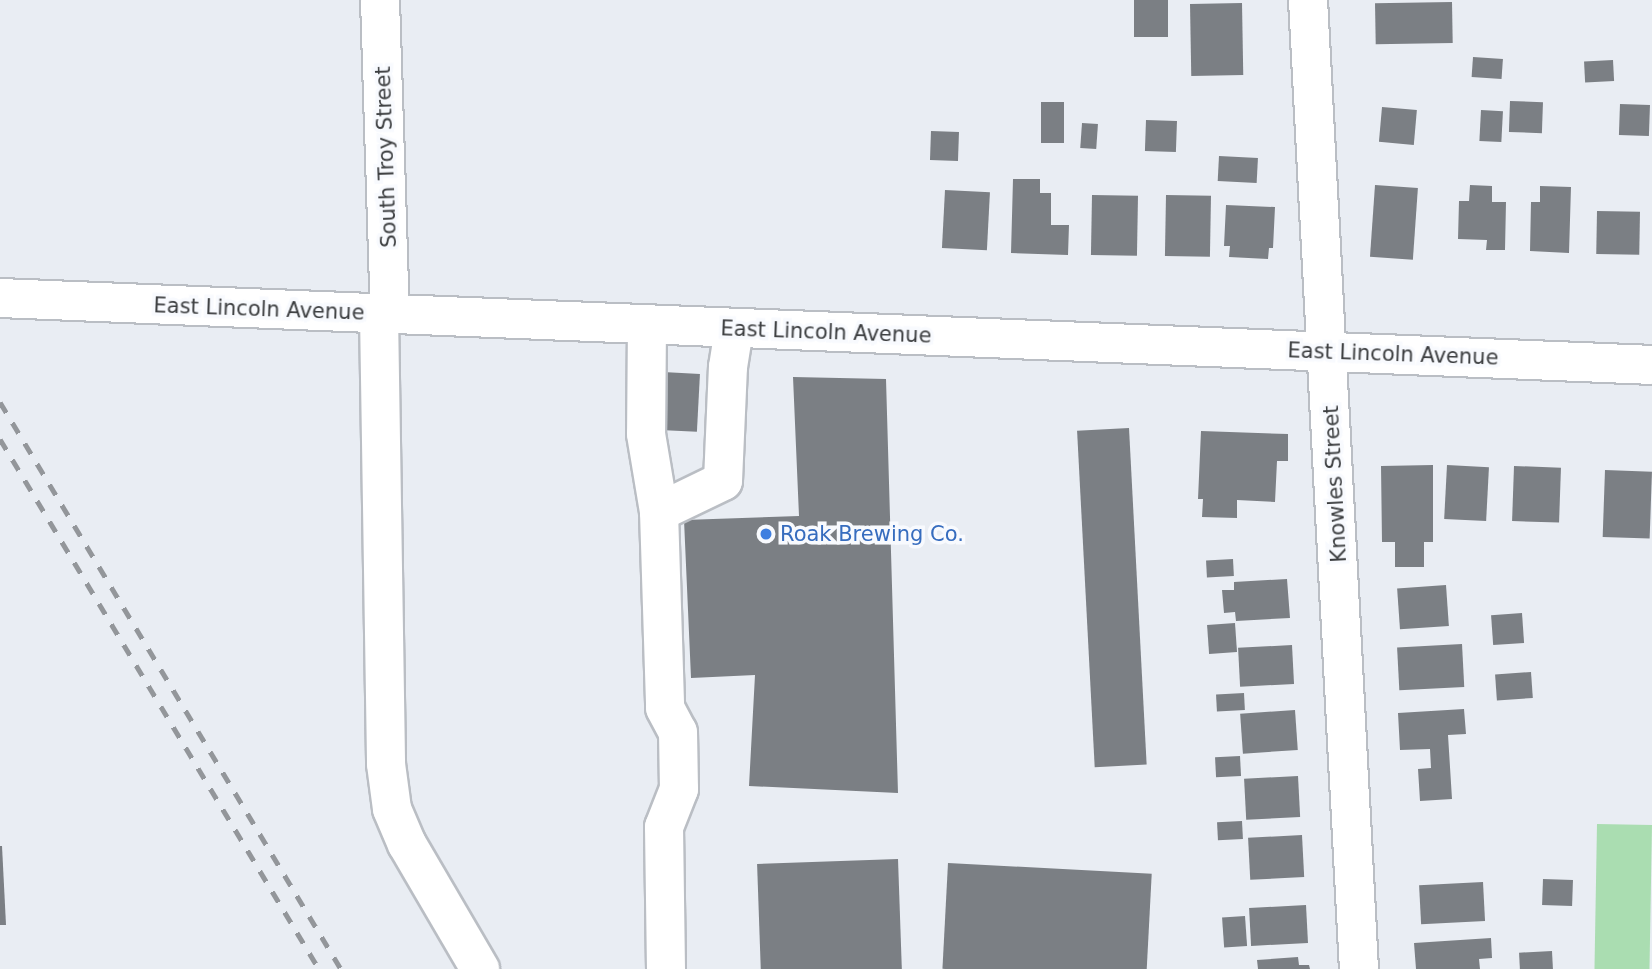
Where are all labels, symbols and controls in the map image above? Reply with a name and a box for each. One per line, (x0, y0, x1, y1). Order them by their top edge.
street label: South Troy Street (370, 66, 402, 248)
street label: East Lincoln Avenue (153, 293, 365, 325)
street label: East Lincoln Avenue (720, 316, 932, 348)
street label: East Lincoln Avenue (1287, 338, 1499, 370)
street label: Knowles Street (1318, 405, 1352, 563)
place label: Roak Brewing Co. (780, 521, 964, 547)
marker: Roak Brewing Co. (758, 526, 774, 542)

